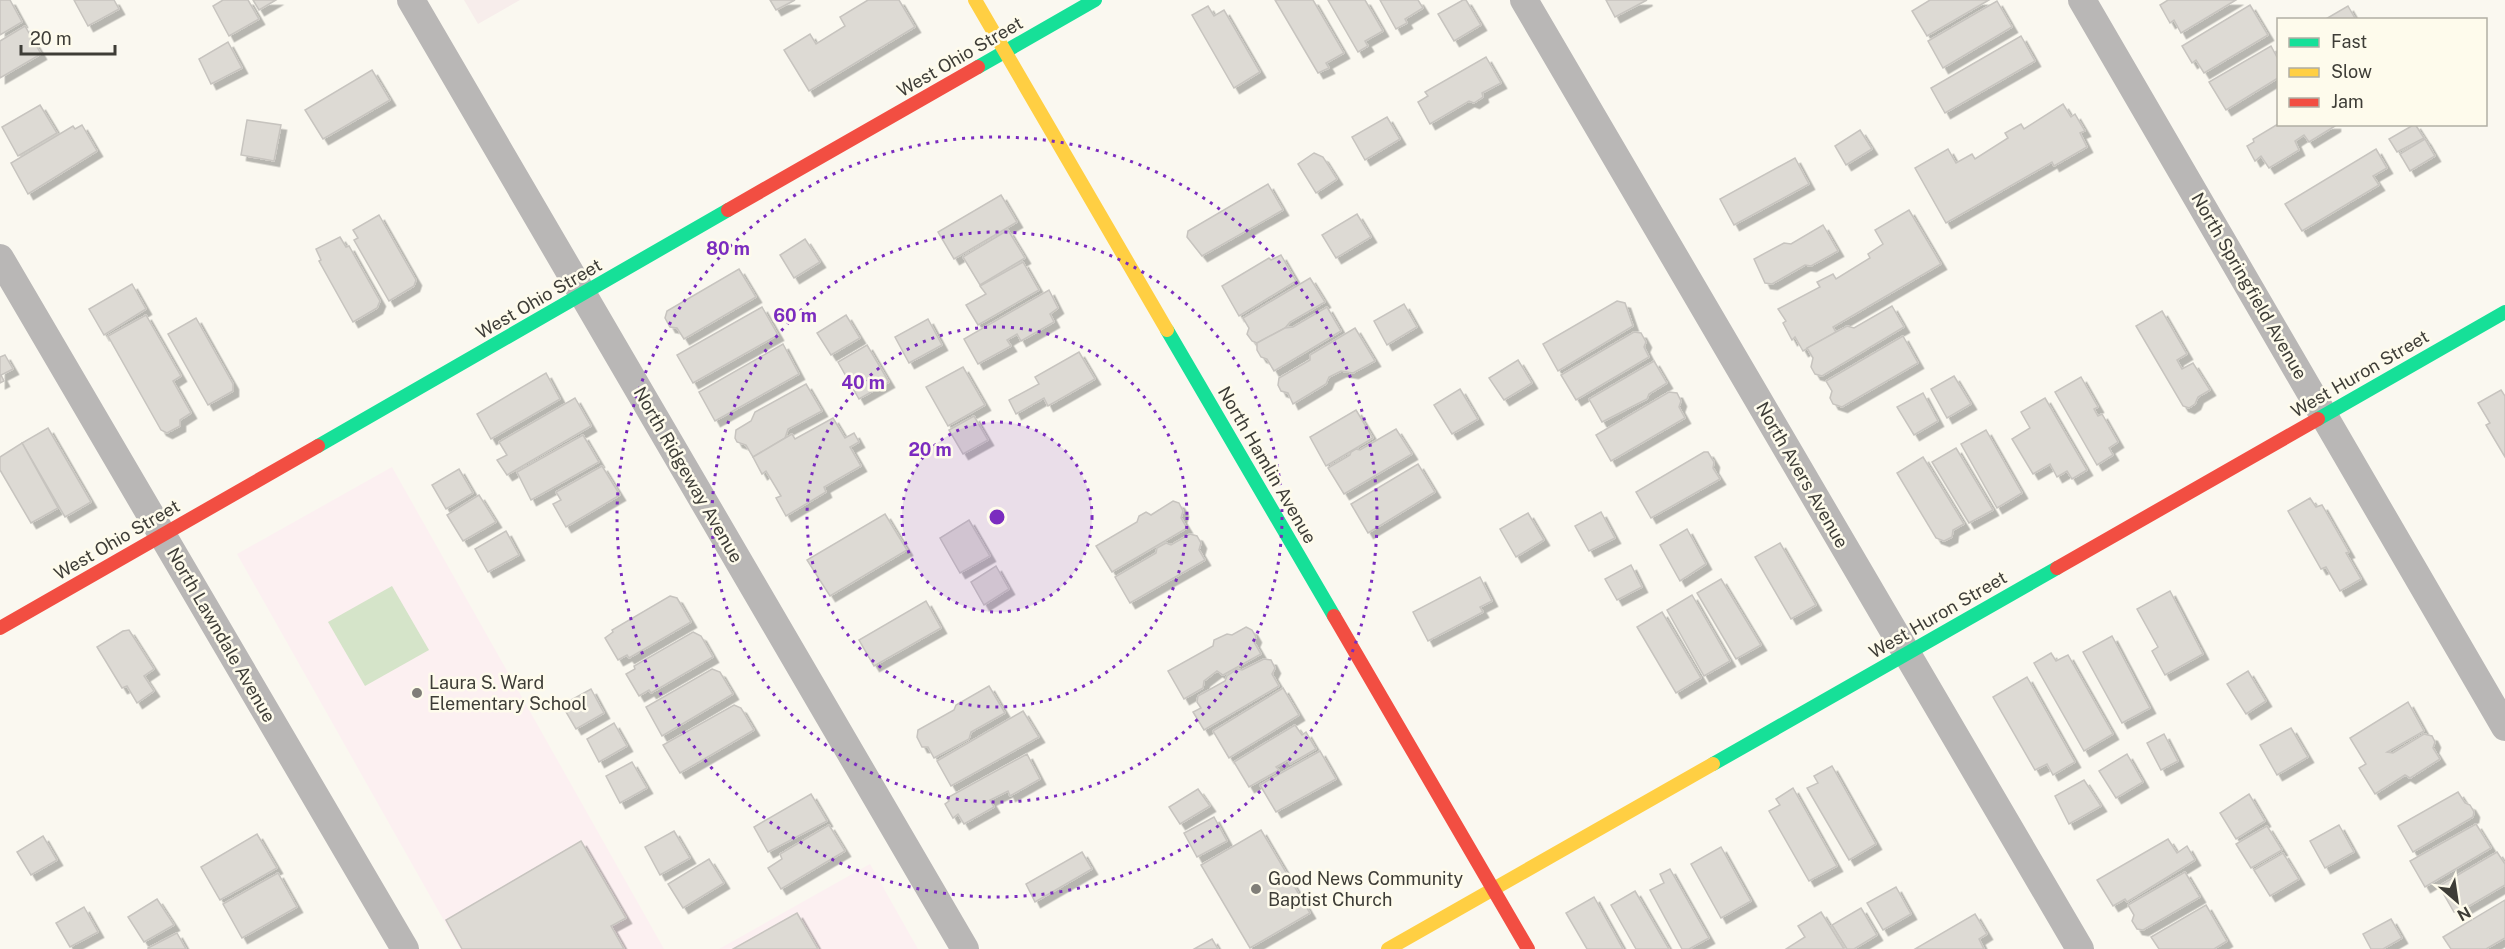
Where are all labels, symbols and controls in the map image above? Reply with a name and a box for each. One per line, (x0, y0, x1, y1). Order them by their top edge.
street label: West Ohio Street (893, 12, 1026, 101)
scale bar (21, 18, 116, 56)
legend (2277, 18, 2487, 126)
text: 20 m (30, 28, 72, 49)
text: Fast (2331, 31, 2367, 52)
text: Slow (2331, 61, 2372, 82)
text: Jam (2331, 91, 2364, 112)
street label: North Springfield Avenue (2187, 189, 2312, 383)
text: 80 m (706, 238, 750, 259)
street label: West Ohio Street (472, 254, 605, 343)
text: 60 m (773, 305, 817, 326)
street label: West Huron Street (2287, 326, 2432, 422)
text: 40 m (841, 372, 885, 393)
street label: North Hamlin Avenue (1214, 382, 1321, 547)
street label: North Ridgeway Avenue (629, 383, 747, 566)
street label: North Avers Avenue (1752, 398, 1853, 552)
text: 20 m (908, 439, 952, 460)
street label: West Ohio Street (50, 495, 183, 584)
centre of rings (987, 507, 1007, 527)
street label: North Lawndale Avenue (163, 544, 280, 726)
street label: West Huron Street (1865, 567, 2010, 663)
place label: Laura S. Ward Elementary School (429, 672, 587, 714)
marker: Laura S. Ward Elementary School (410, 686, 424, 700)
place label: Good News Community Baptist Church (1268, 868, 1464, 910)
north arrow (2427, 871, 2487, 931)
marker: Good News Community Baptist Church (1249, 882, 1263, 896)
text: N (2454, 902, 2474, 925)

